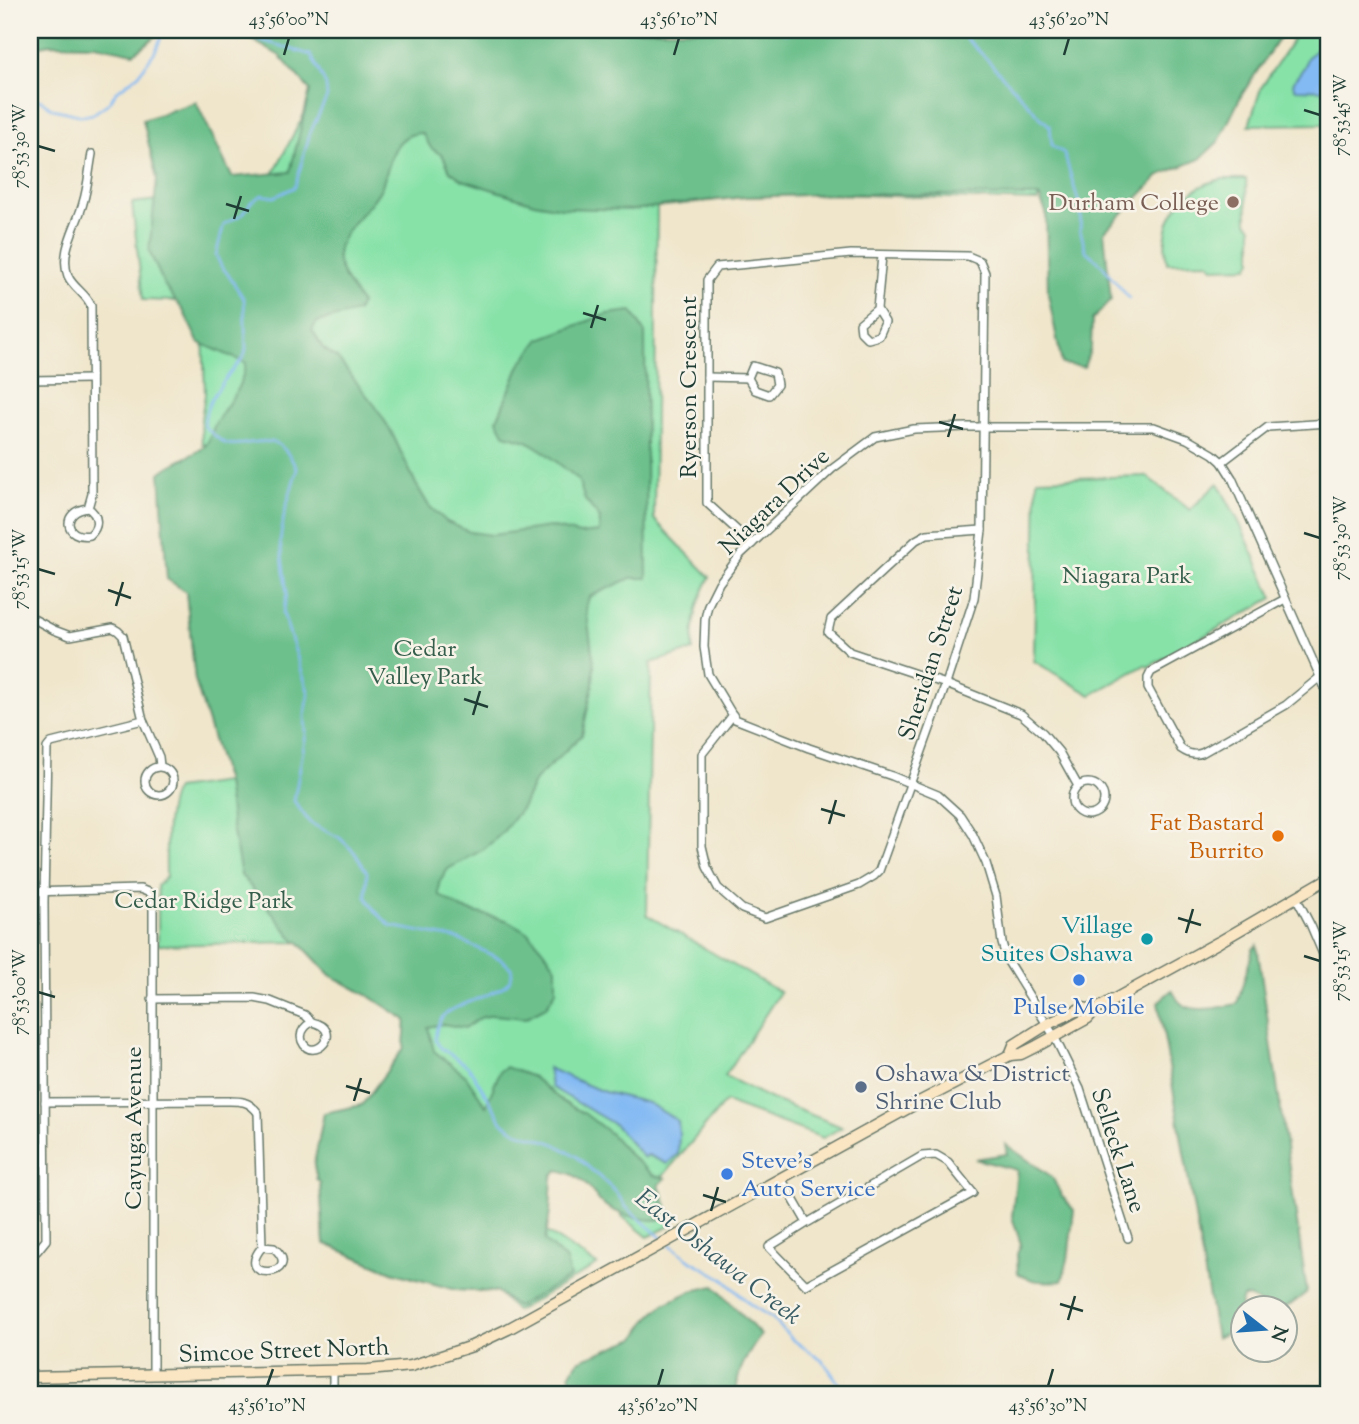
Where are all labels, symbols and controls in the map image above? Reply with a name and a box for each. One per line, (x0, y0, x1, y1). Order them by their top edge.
text: 43°56'00"N (249, 8, 329, 34)
text: 43°56'10"N (640, 8, 718, 34)
text: 43°56'20"N (1029, 8, 1109, 34)
text: 78°53'45"W (1329, 74, 1355, 156)
text: 78°53'30"W (8, 104, 34, 188)
place label: Durham College (1048, 187, 1219, 221)
marker: Durham College (1225, 194, 1241, 210)
street label: Ryerson Crescent (673, 296, 707, 478)
street label: Niagara Drive (713, 441, 838, 564)
text: 78°53'30"W (1329, 496, 1355, 580)
text: 78°53'15"W (8, 529, 34, 609)
park label: Niagara Park (1062, 560, 1192, 594)
street label: Sheridan Street (891, 582, 973, 745)
park label: Cedar Valley Park (367, 633, 483, 695)
place label: Fat Bastard Burrito (1150, 807, 1264, 869)
marker: Fat Bastard Burrito (1270, 828, 1286, 844)
park label: Cedar Ridge Park (114, 885, 294, 919)
place label: Village Suites Oshawa (981, 910, 1133, 972)
text: 78°53'15"W (1329, 921, 1355, 1001)
marker: Village Suites Oshawa (1139, 931, 1155, 947)
text: 78°53'00"W (8, 949, 34, 1035)
marker: Pulse Mobile (1071, 972, 1087, 988)
place label: Pulse Mobile (1013, 991, 1145, 1025)
street label: Cayuga Avenue (118, 1046, 152, 1210)
place label: Oshawa & District Shrine Club (875, 1058, 1070, 1120)
marker: Oshawa & District Shrine Club (853, 1079, 869, 1095)
street label: Selleck Lane (1081, 1084, 1153, 1217)
place label: Steve's Auto Service (741, 1145, 876, 1207)
marker: Steve's Auto Service (719, 1166, 735, 1182)
water label: East Oshawa Creek (626, 1181, 809, 1335)
north arrow (1230, 1294, 1300, 1364)
text: N (1263, 1322, 1293, 1344)
street label: Simcoe Street North (178, 1331, 390, 1373)
text: 43°56'10"N (228, 1394, 306, 1420)
text: 43°56'20"N (618, 1394, 698, 1420)
text: 43°56'30"N (1009, 1394, 1087, 1420)

